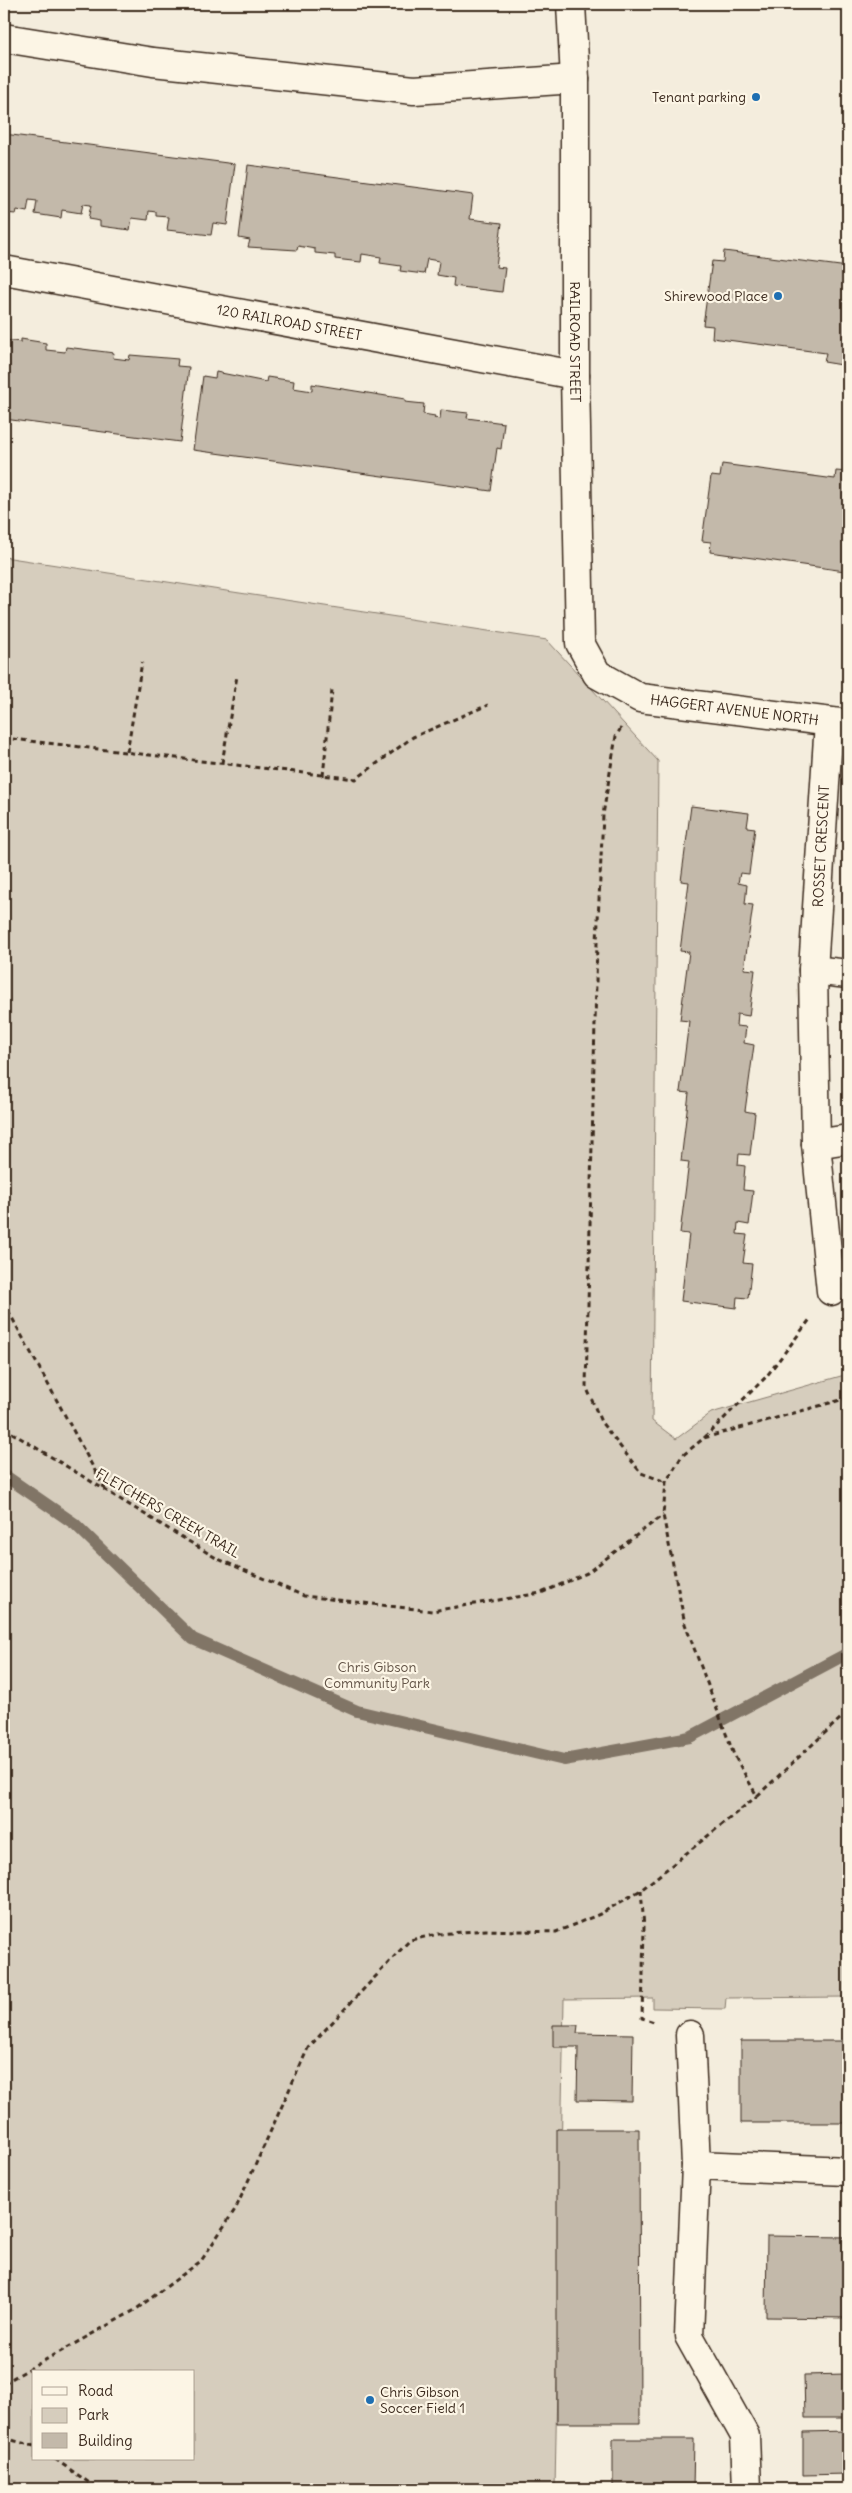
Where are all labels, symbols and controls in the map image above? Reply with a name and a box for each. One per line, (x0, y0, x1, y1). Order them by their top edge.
place label: Tenant parking (652, 88, 746, 106)
marker: Tenant parking (750, 91, 762, 103)
street label: RAILROAD STREET (566, 281, 585, 403)
place label: Shirewood Place (664, 287, 768, 305)
marker: Shirewood Place (772, 290, 784, 302)
street label: 120 RAILROAD STREET (215, 300, 363, 345)
street label: HAGGERT AVENUE NORTH (649, 690, 820, 729)
street label: ROSSET CRESCENT (809, 784, 833, 908)
street label: FLETCHERS CREEK TRAIL (93, 1464, 244, 1562)
park label: Chris Gibson Community Park (324, 1658, 430, 1692)
legend (32, 2370, 195, 2460)
text: Road (78, 2381, 113, 2400)
place label: Chris Gibson Soccer Field 1 (380, 2383, 465, 2417)
marker: Chris Gibson Soccer Field 1 (364, 2394, 376, 2406)
text: Park (78, 2405, 109, 2424)
text: Building (78, 2431, 133, 2450)

